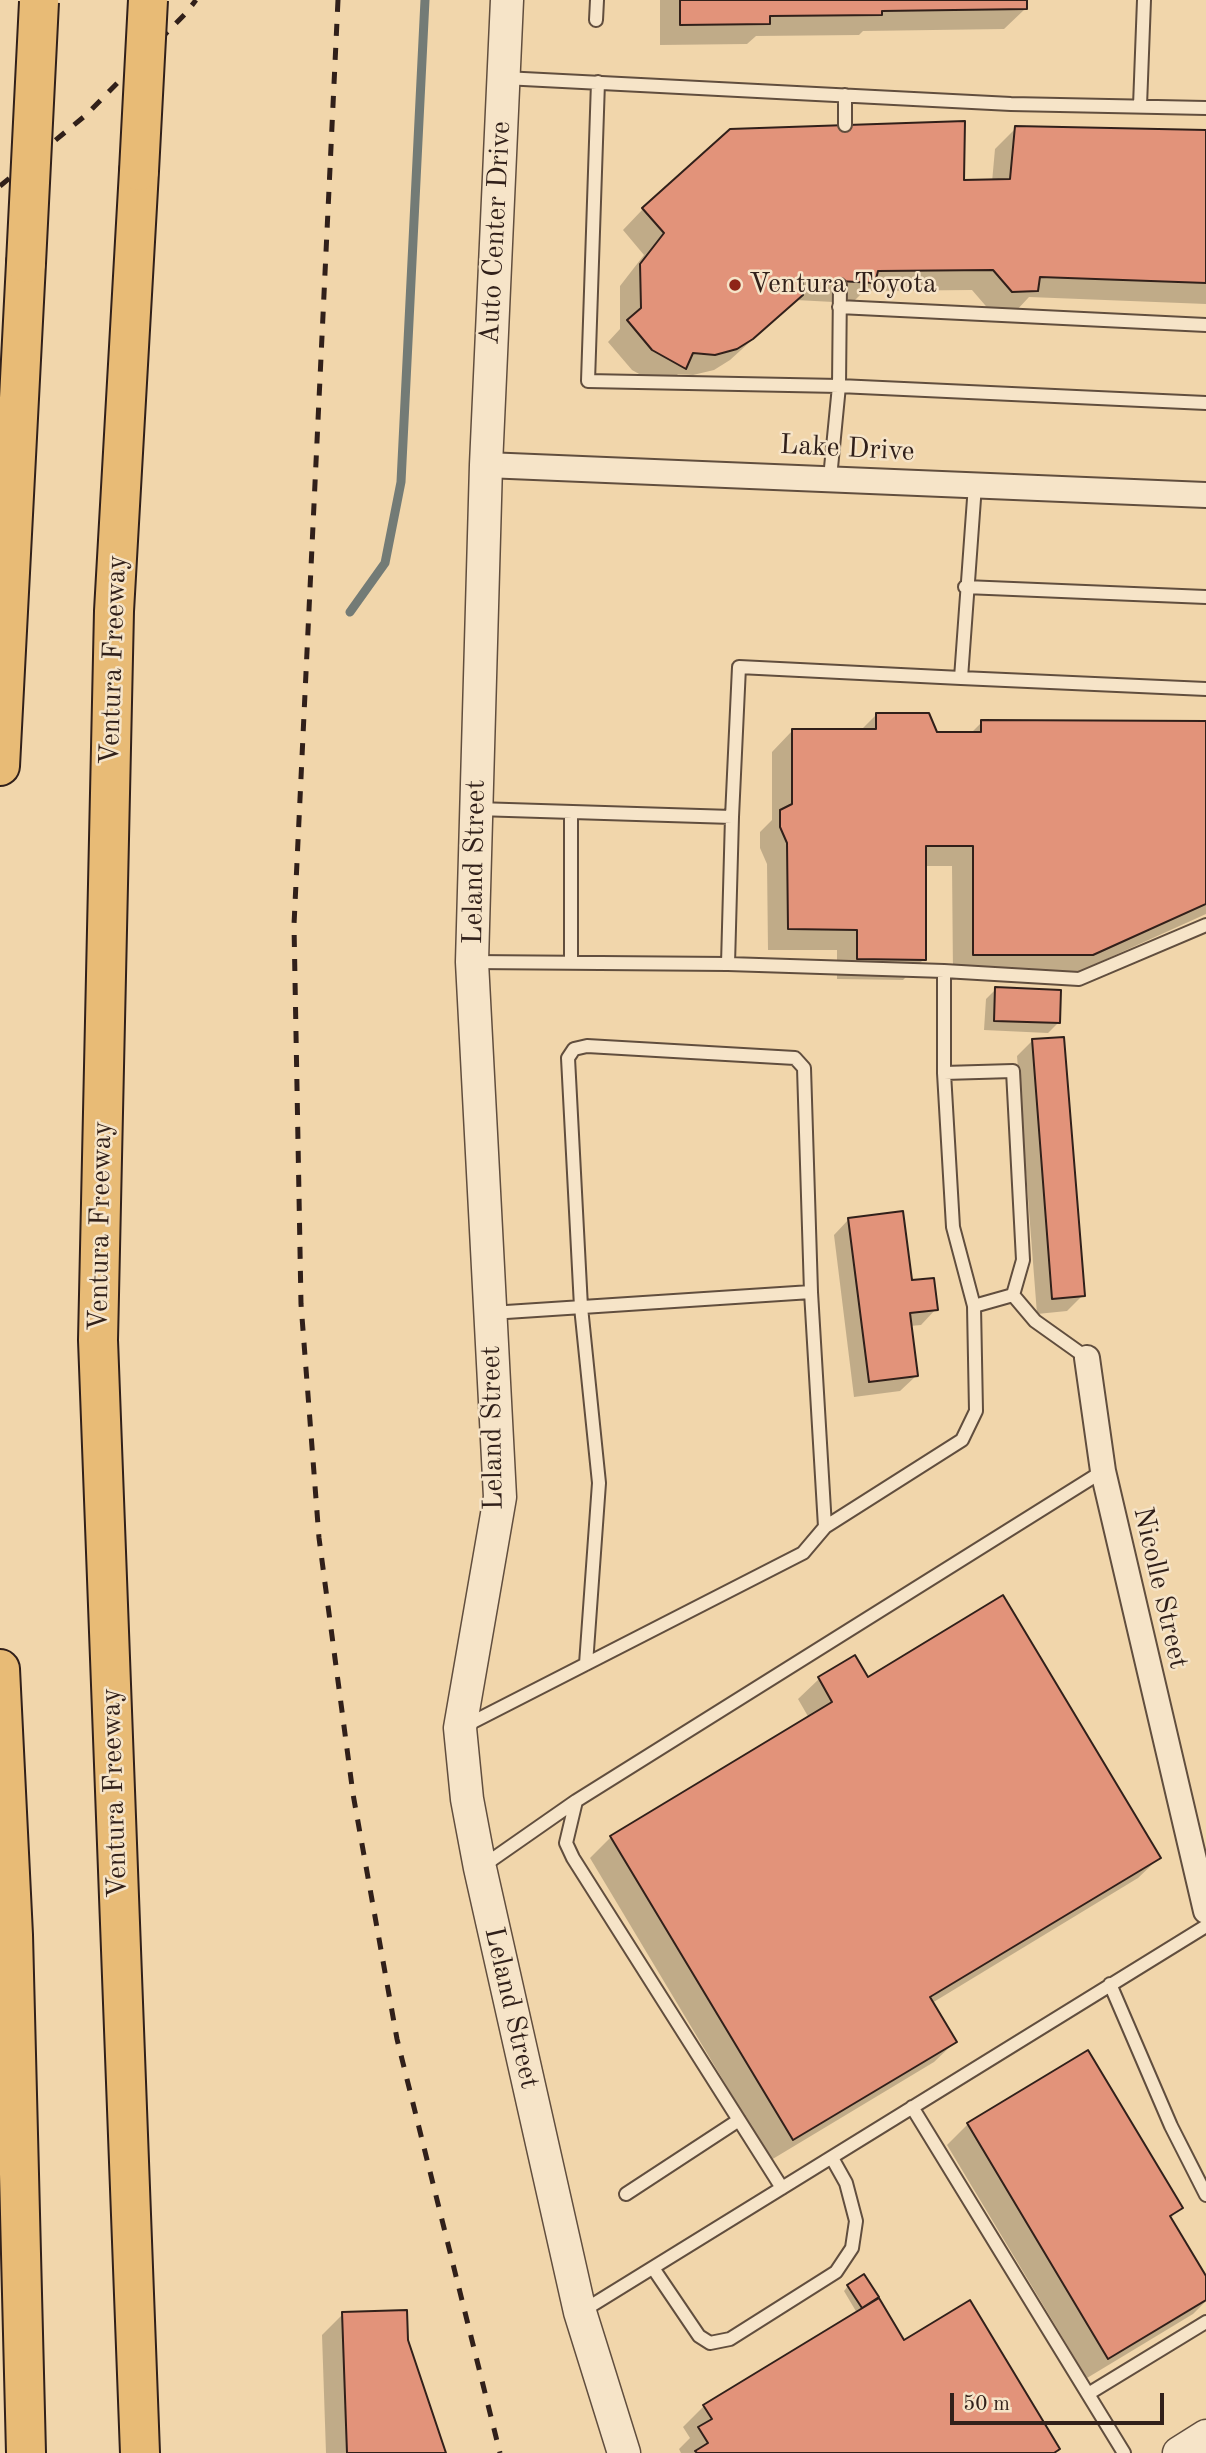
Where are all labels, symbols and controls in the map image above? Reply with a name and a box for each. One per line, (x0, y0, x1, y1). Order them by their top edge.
street label: Auto Center Drive (473, 120, 519, 346)
place label: Ventura Toyota (749, 268, 937, 302)
marker: Ventura Toyota (727, 277, 743, 293)
street label: Lake Drive (779, 429, 915, 469)
street label: Ventura Freeway (94, 554, 134, 766)
street label: Leland Street (457, 779, 493, 945)
street label: Ventura Freeway (82, 1121, 120, 1331)
street label: Leland Street (475, 1345, 511, 1511)
street label: Nicolle Street (1125, 1504, 1195, 1672)
street label: Ventura Freeway (95, 1687, 135, 1899)
street label: Leland Street (476, 1924, 546, 2092)
scale bar (954, 2380, 1168, 2424)
text: 50 m (963, 2394, 1010, 2415)

